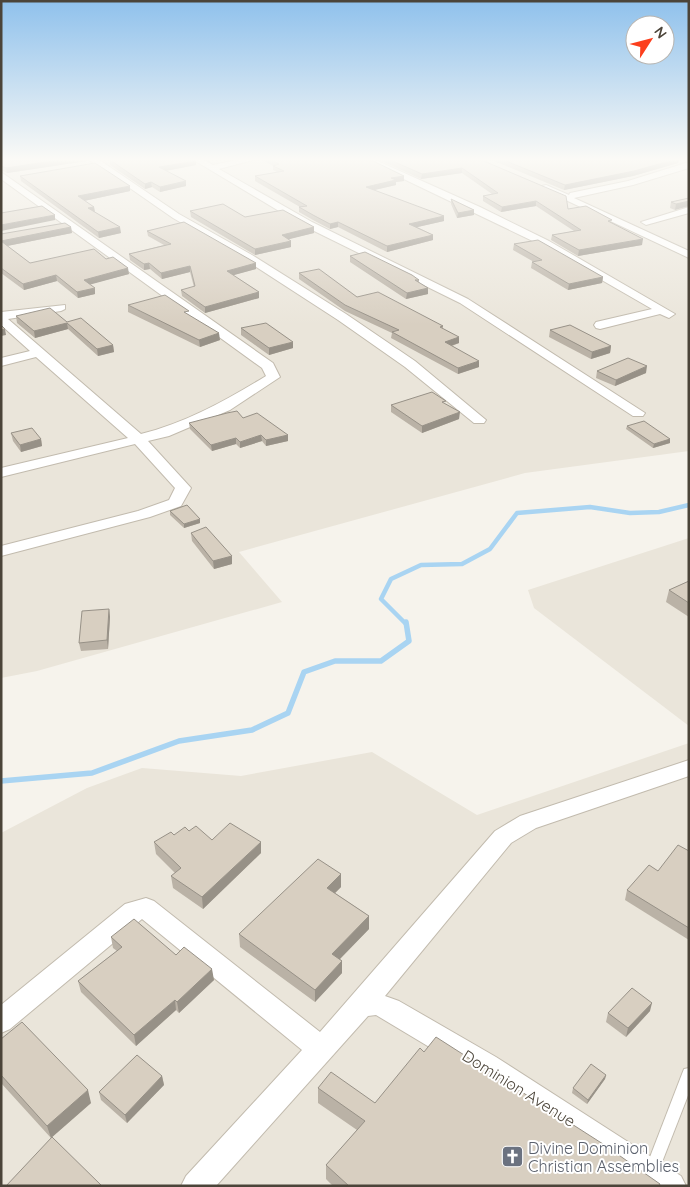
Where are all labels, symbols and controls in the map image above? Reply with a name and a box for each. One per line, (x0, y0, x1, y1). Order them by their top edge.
north arrow (625, 15, 675, 65)
text: N (650, 23, 671, 42)
street label: Dominion Avenue (459, 1045, 579, 1131)
place label: Divine Dominion Christian Assemblies (528, 1138, 679, 1176)
church icon: Divine Dominion Christian Assemblies (500, 1145, 524, 1169)

